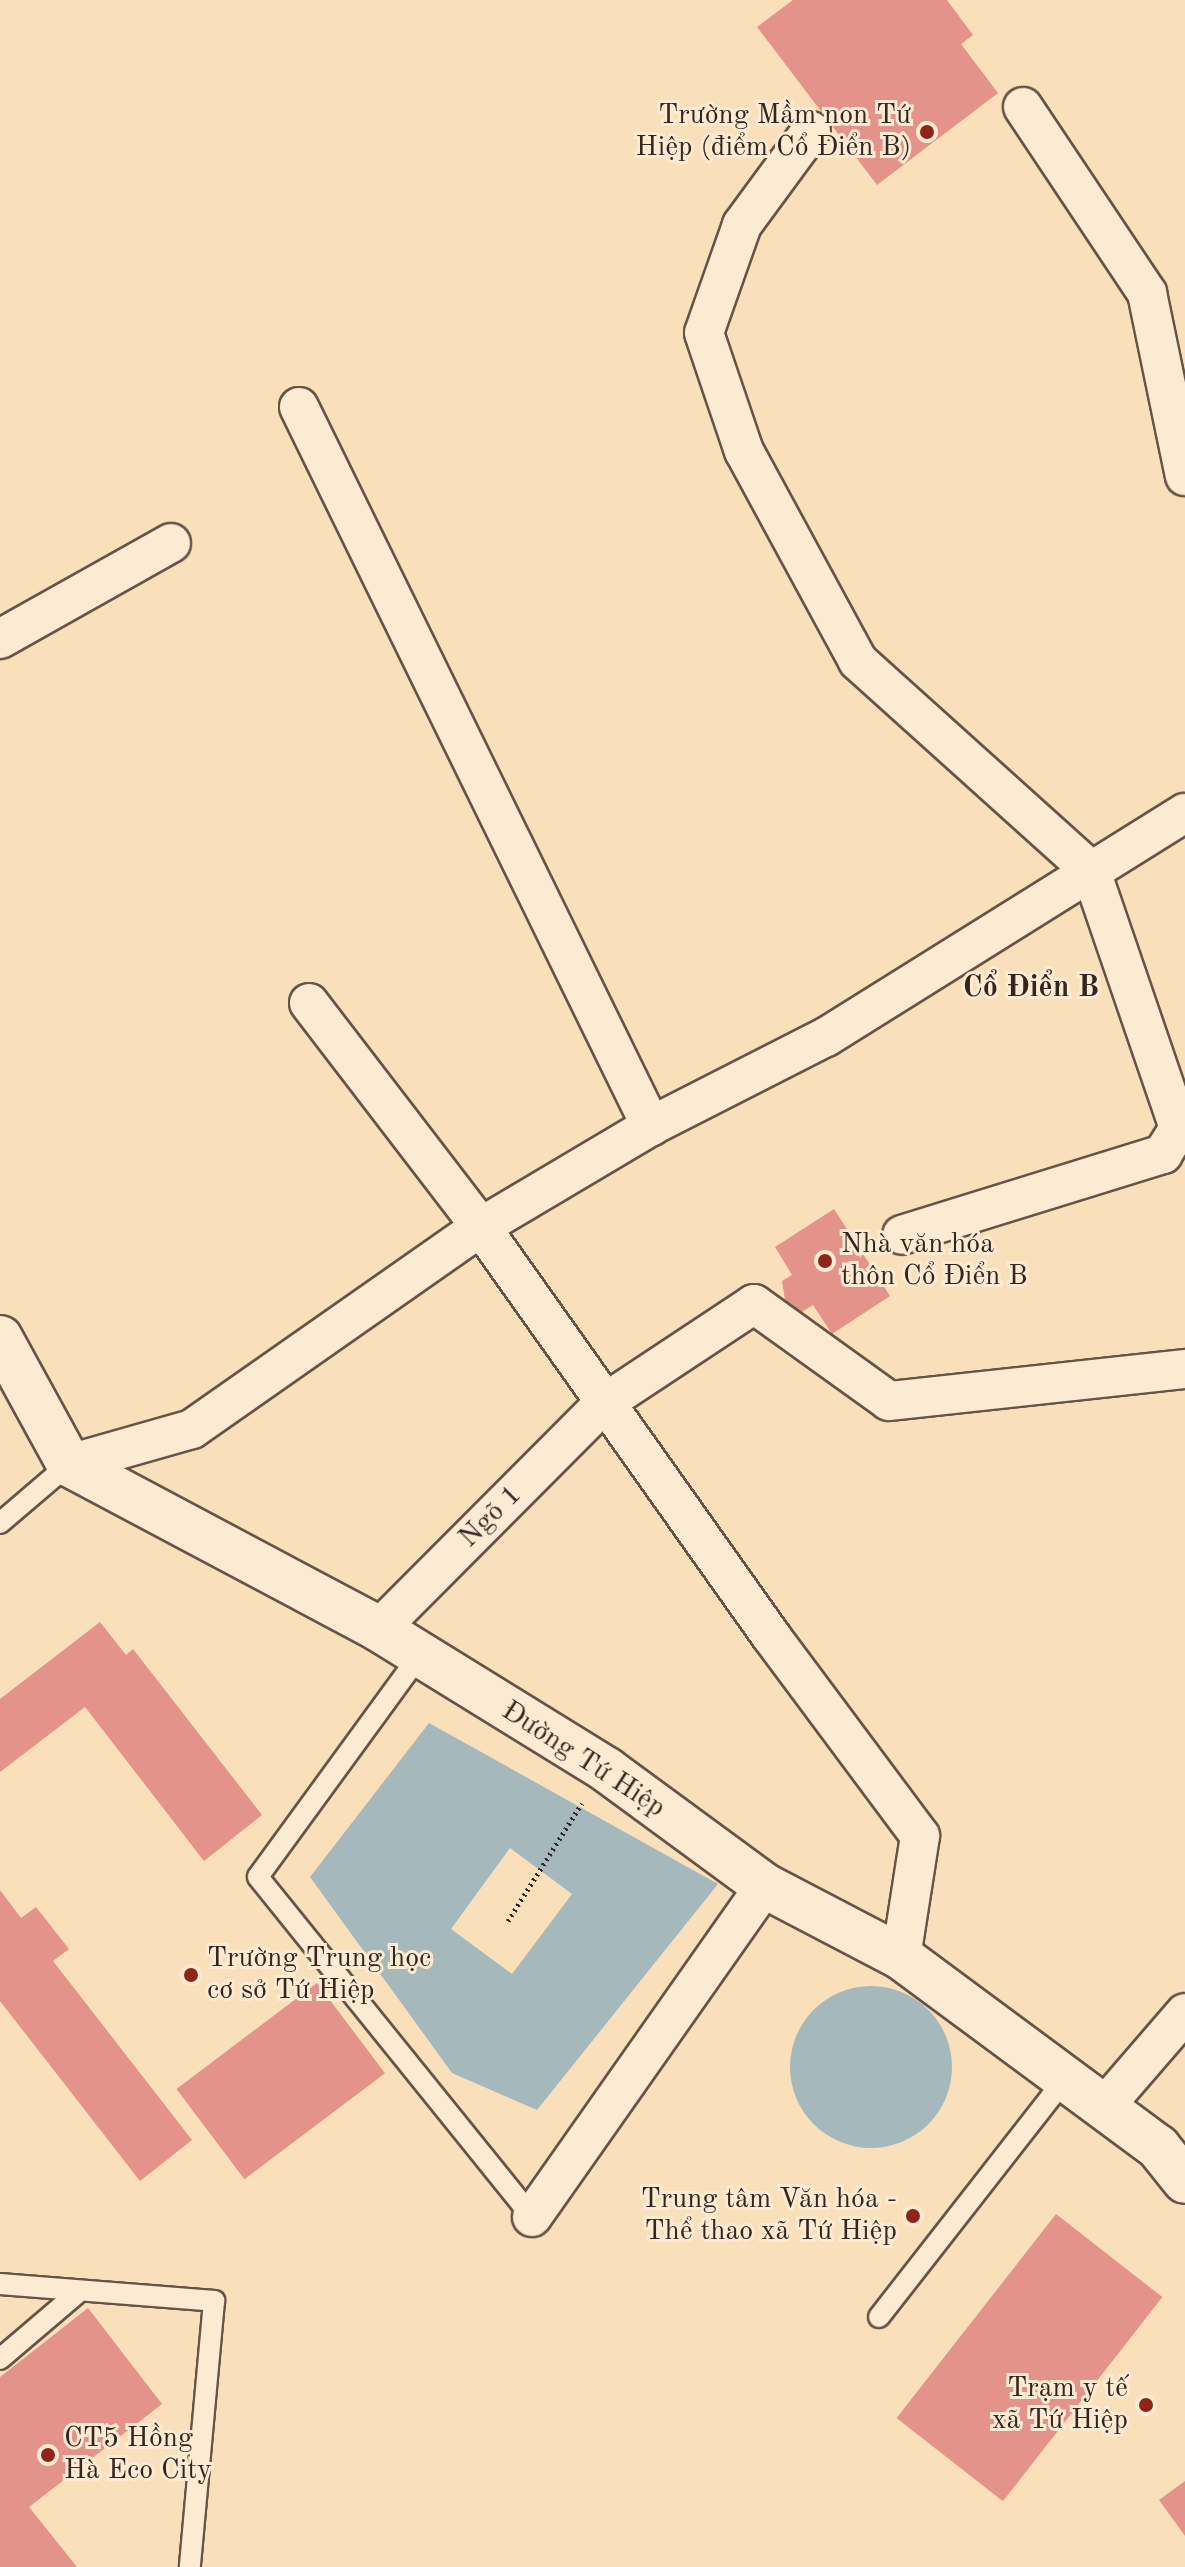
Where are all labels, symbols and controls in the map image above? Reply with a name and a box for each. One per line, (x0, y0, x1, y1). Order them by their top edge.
place label: Trường Mầm non Tứ Hiệp (điểm Cổ Điển B) (636, 99, 911, 165)
marker: Trường Mầm non Tứ Hiệp (điểm Cổ Điển B) (918, 123, 936, 141)
district label: Cổ Điển B (963, 970, 1099, 1006)
place label: Nhà văn hóa thôn Cổ Điển B (841, 1228, 1028, 1294)
marker: Nhà văn hóa thôn Cổ Điển B (816, 1252, 834, 1270)
street label: Ngõ 1 (453, 1479, 529, 1555)
street label: Đường Tứ Hiệp (495, 1695, 671, 1825)
place label: Trường Trung học cơ sở Tứ Hiệp (207, 1942, 431, 2008)
marker: Trường Trung học cơ sở Tứ Hiệp (182, 1966, 200, 1984)
place label: Trung tâm Văn hóa - Thể thao xã Tứ Hiệp (641, 2183, 897, 2249)
marker: Trung tâm Văn hóa - Thể thao xã Tứ Hiệp (904, 2207, 922, 2225)
place label: Trạm y tế xã Tứ Hiệp (992, 2372, 1128, 2438)
marker: Trạm y tế xã Tứ Hiệp (1135, 2394, 1157, 2416)
place label: CT5 Hồng Hà Eco City (64, 2422, 212, 2488)
marker: CT5 Hồng Hà Eco City (39, 2446, 57, 2464)

